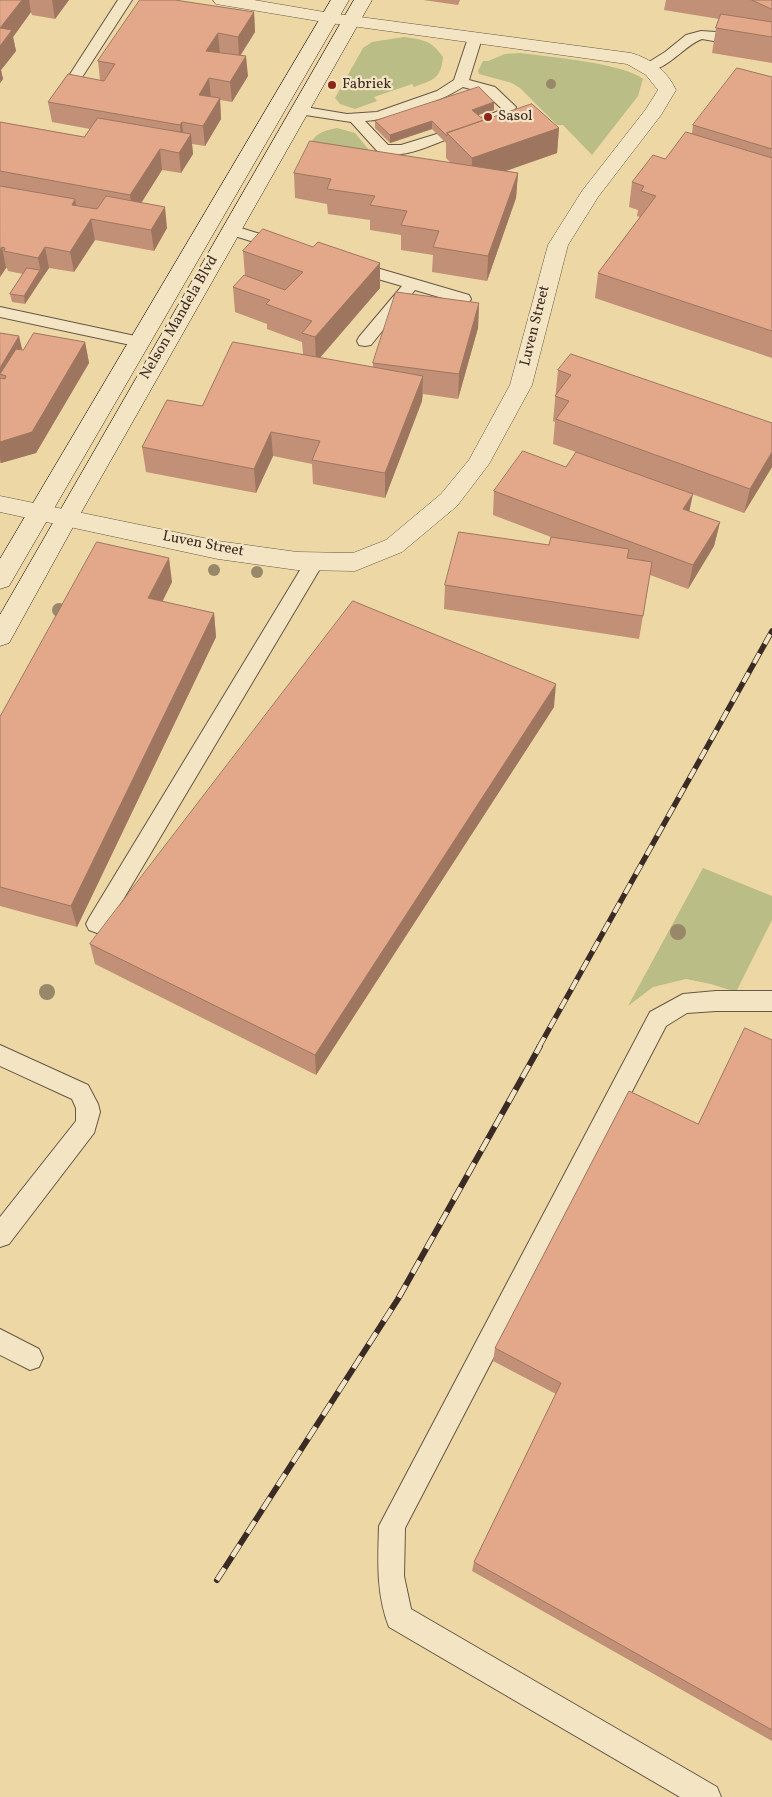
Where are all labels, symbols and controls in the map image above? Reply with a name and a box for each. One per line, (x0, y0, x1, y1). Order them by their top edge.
place label: Fabriek (342, 76, 391, 94)
marker: Fabriek (326, 79, 338, 91)
place label: Sasol (498, 108, 532, 126)
marker: Sasol (482, 111, 494, 123)
street label: Nelson Mandela Blvd (137, 253, 223, 383)
street label: Luven Street (517, 284, 555, 368)
street label: Luven Street (161, 528, 245, 562)

